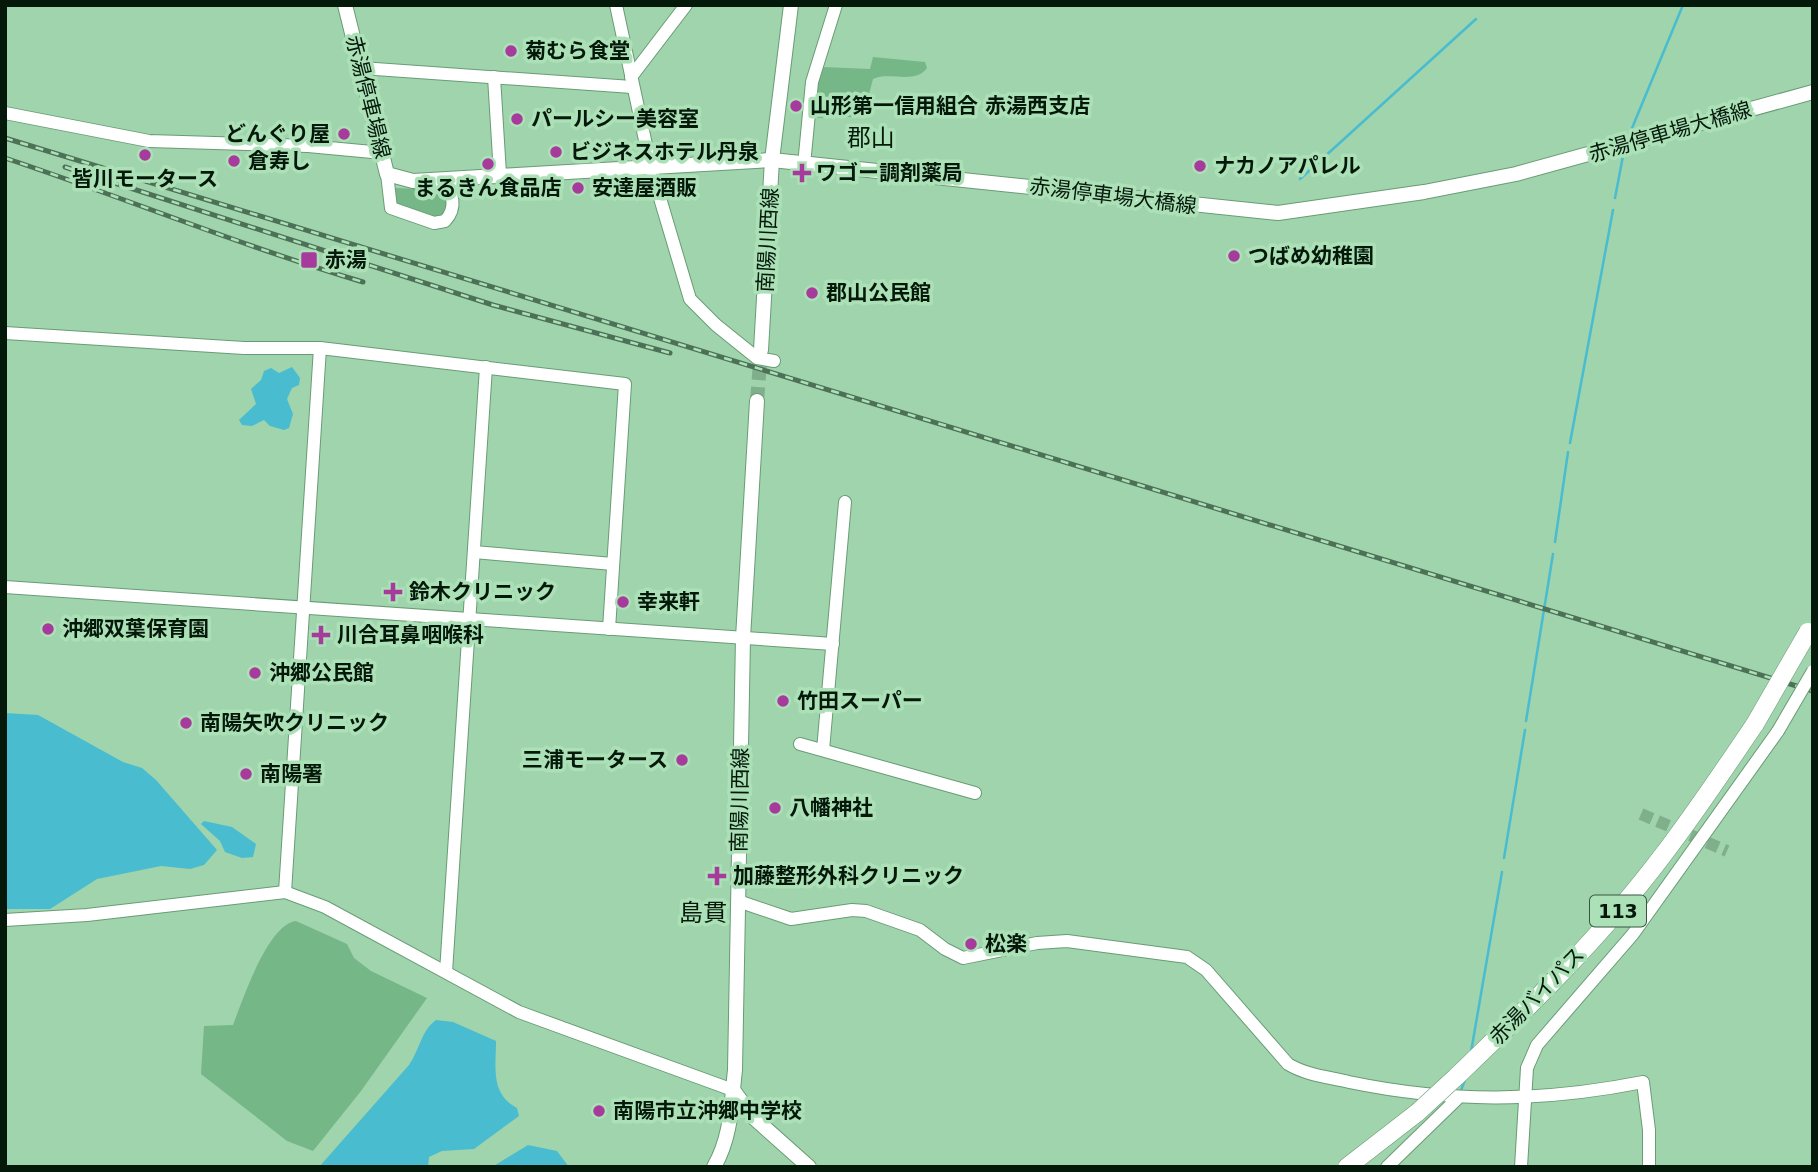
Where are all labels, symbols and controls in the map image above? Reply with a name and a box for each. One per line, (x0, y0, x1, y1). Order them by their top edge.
street label: 赤湯停車場線 (341, 33, 395, 161)
place label: 菊むら食堂 (525, 39, 630, 63)
marker: 菊むら食堂 (503, 43, 519, 59)
place label: 山形第一信用組合 赤湯西支店 (810, 94, 1090, 118)
street label: 赤湯停車場大橋線 (1586, 97, 1754, 167)
marker: 山形第一信用組合 赤湯西支店 (788, 98, 804, 114)
place label: パールシー美容室 (531, 107, 699, 131)
marker: パールシー美容室 (509, 111, 525, 127)
place label: どんぐり屋 (225, 122, 330, 146)
district label: 郡山 (847, 124, 895, 152)
marker: どんぐり屋 (336, 126, 352, 142)
place label: ビジネスホテル丹泉 (570, 140, 759, 164)
marker: ビジネスホテル丹泉 (548, 144, 564, 160)
marker: 皆川モータース (137, 147, 153, 163)
place label: 倉寿し (248, 149, 311, 173)
marker: 倉寿し (226, 153, 242, 169)
place label: ナカノアパレル (1214, 154, 1361, 178)
marker: まるきん食品店 (480, 156, 496, 172)
marker: ナカノアパレル (1192, 158, 1208, 174)
place label: ワゴー調剤薬局 (816, 161, 963, 185)
marker: ワゴー調剤薬局 (794, 165, 810, 181)
place label: 皆川モータース (72, 167, 218, 191)
street label: 赤湯停車場大橋線 (1028, 174, 1198, 218)
place label: まるきん食品店 (415, 176, 562, 200)
place label: 安達屋酒販 (592, 176, 697, 200)
marker: 安達屋酒販 (570, 180, 586, 196)
street label: 南陽川西線 (753, 187, 783, 293)
place label: つばめ幼稚園 (1248, 244, 1374, 268)
place label: 赤湯 (325, 248, 367, 272)
marker: つばめ幼稚園 (1226, 248, 1242, 264)
marker: 赤湯 (299, 250, 319, 270)
place label: 郡山公民館 (826, 281, 931, 305)
marker: 郡山公民館 (804, 285, 820, 301)
place label: 鈴木クリニック (409, 580, 556, 604)
marker: 鈴木クリニック (383, 582, 403, 602)
place label: 幸来軒 (637, 590, 700, 614)
marker: 幸来軒 (615, 594, 631, 610)
place label: 沖郷双葉保育園 (62, 617, 209, 641)
marker: 沖郷双葉保育園 (40, 621, 56, 637)
place label: 川合耳鼻咽喉科 (337, 623, 484, 647)
marker: 川合耳鼻咽喉科 (311, 625, 331, 645)
place label: 沖郷公民館 (269, 661, 374, 685)
marker: 沖郷公民館 (247, 665, 263, 681)
place label: 竹田スーパー (797, 689, 923, 713)
marker: 竹田スーパー (775, 693, 791, 709)
place label: 南陽矢吹クリニック (200, 711, 389, 735)
marker: 南陽矢吹クリニック (178, 715, 194, 731)
street label: 南陽川西線 (727, 747, 753, 853)
place label: 三浦モータース (522, 748, 668, 772)
marker: 三浦モータース (674, 752, 690, 768)
place label: 南陽署 (260, 762, 323, 786)
marker: 南陽署 (238, 766, 254, 782)
place label: 八幡神社 (789, 796, 873, 820)
marker: 八幡神社 (767, 800, 783, 816)
place label: 加藤整形外科クリニック (733, 864, 964, 888)
marker: 加藤整形外科クリニック (707, 866, 727, 886)
road number: 113 (1590, 896, 1646, 926)
district label: 島貫 (679, 899, 727, 927)
place label: 松楽 (985, 932, 1027, 956)
marker: 松楽 (963, 936, 979, 952)
street label: 赤湯バイパス (1485, 942, 1589, 1050)
place label: 南陽市立沖郷中学校 (613, 1099, 802, 1123)
marker: 南陽市立沖郷中学校 (591, 1103, 607, 1119)

